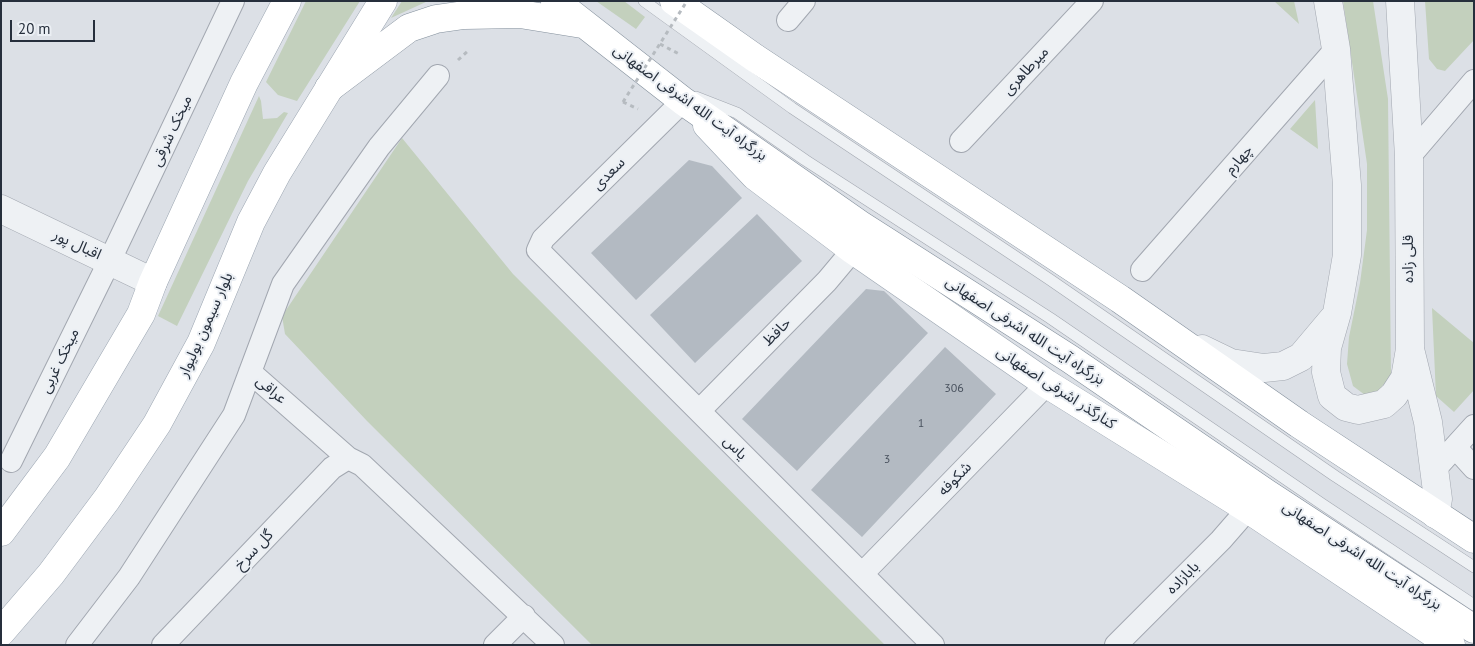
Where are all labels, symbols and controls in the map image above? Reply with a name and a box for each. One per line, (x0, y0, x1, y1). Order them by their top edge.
scale bar (12, 10, 98, 42)
text: 20 m (18, 19, 51, 38)
street label: بزرگراه آیت الله اشرفی اصفهانی (609, 41, 771, 165)
street label: میرطاهری (999, 43, 1053, 99)
street label: میخک شرقی (148, 92, 196, 170)
street label: چهارم (1221, 142, 1257, 178)
street label: سعدی (589, 154, 629, 194)
street label: اقبال پور (50, 226, 104, 264)
street label: قلی زاده (1400, 235, 1418, 283)
street label: بلوار سیمون بولیوار (175, 270, 237, 380)
street label: بزرگراه آیت الله اشرفی اصفهانی (942, 273, 1108, 389)
street label: حافظ (759, 314, 795, 350)
street label: میخک غربی (37, 326, 83, 396)
street label: کنارگذر اشرفی اصفهانی (993, 343, 1119, 433)
street label: عراقی (252, 372, 290, 408)
house number: 306 (944, 382, 964, 396)
house number: 1 (918, 417, 924, 431)
street label: یاس (719, 432, 751, 464)
house number: 3 (884, 453, 890, 467)
street label: شکوفه (934, 458, 976, 500)
street label: بزرگراه آیت الله اشرفی اصفهانی (1279, 498, 1445, 614)
street label: گل سرخ (231, 526, 277, 574)
street label: بابازاده (1163, 558, 1203, 598)

